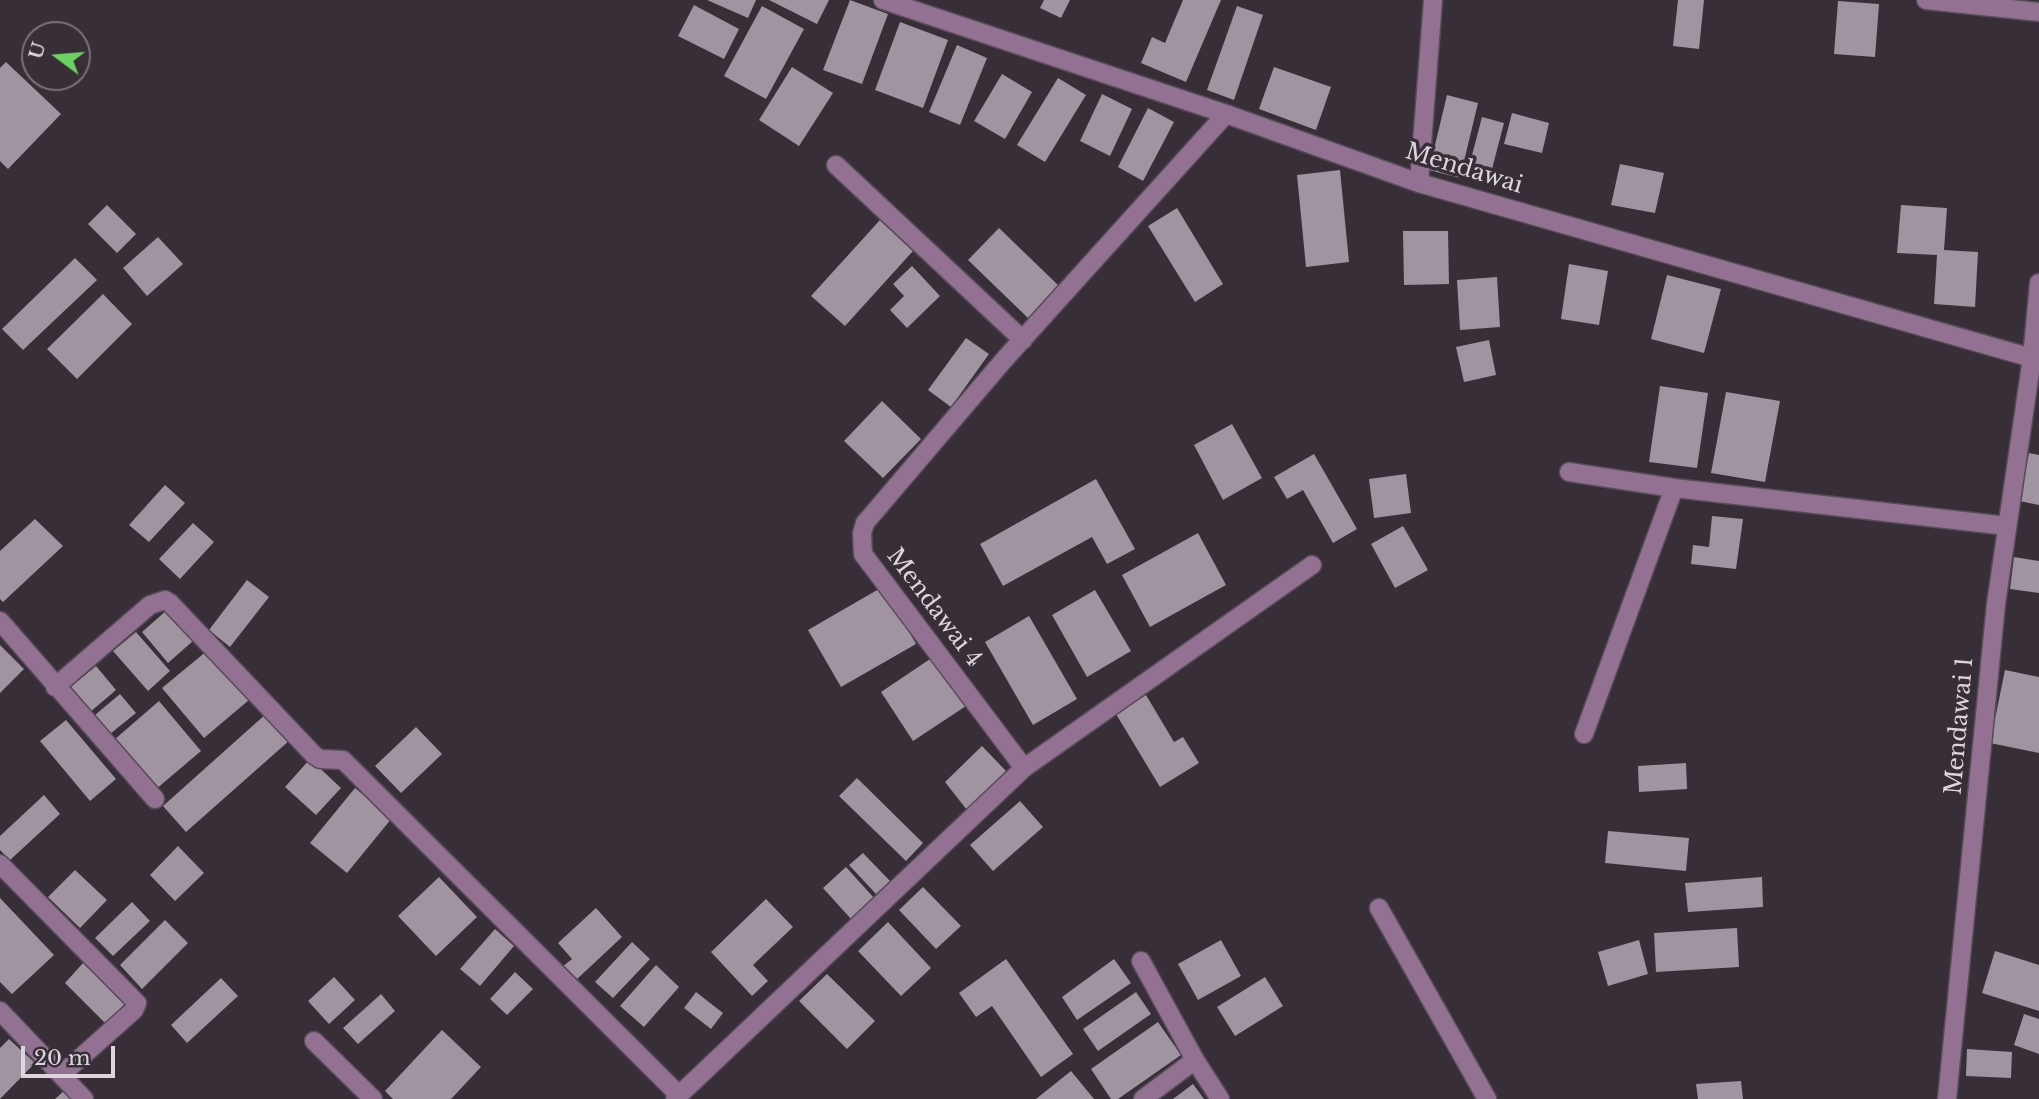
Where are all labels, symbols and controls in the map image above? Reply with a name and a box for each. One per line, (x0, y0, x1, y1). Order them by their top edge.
north arrow (21, 21, 91, 91)
text: U (24, 39, 51, 62)
street label: Mendawai (1402, 138, 1526, 200)
street label: Mendawai 4 (880, 543, 988, 673)
street label: Mendawai 1 (1940, 656, 1980, 796)
scale bar (24, 1032, 119, 1076)
text: 20 m (34, 1045, 91, 1071)

